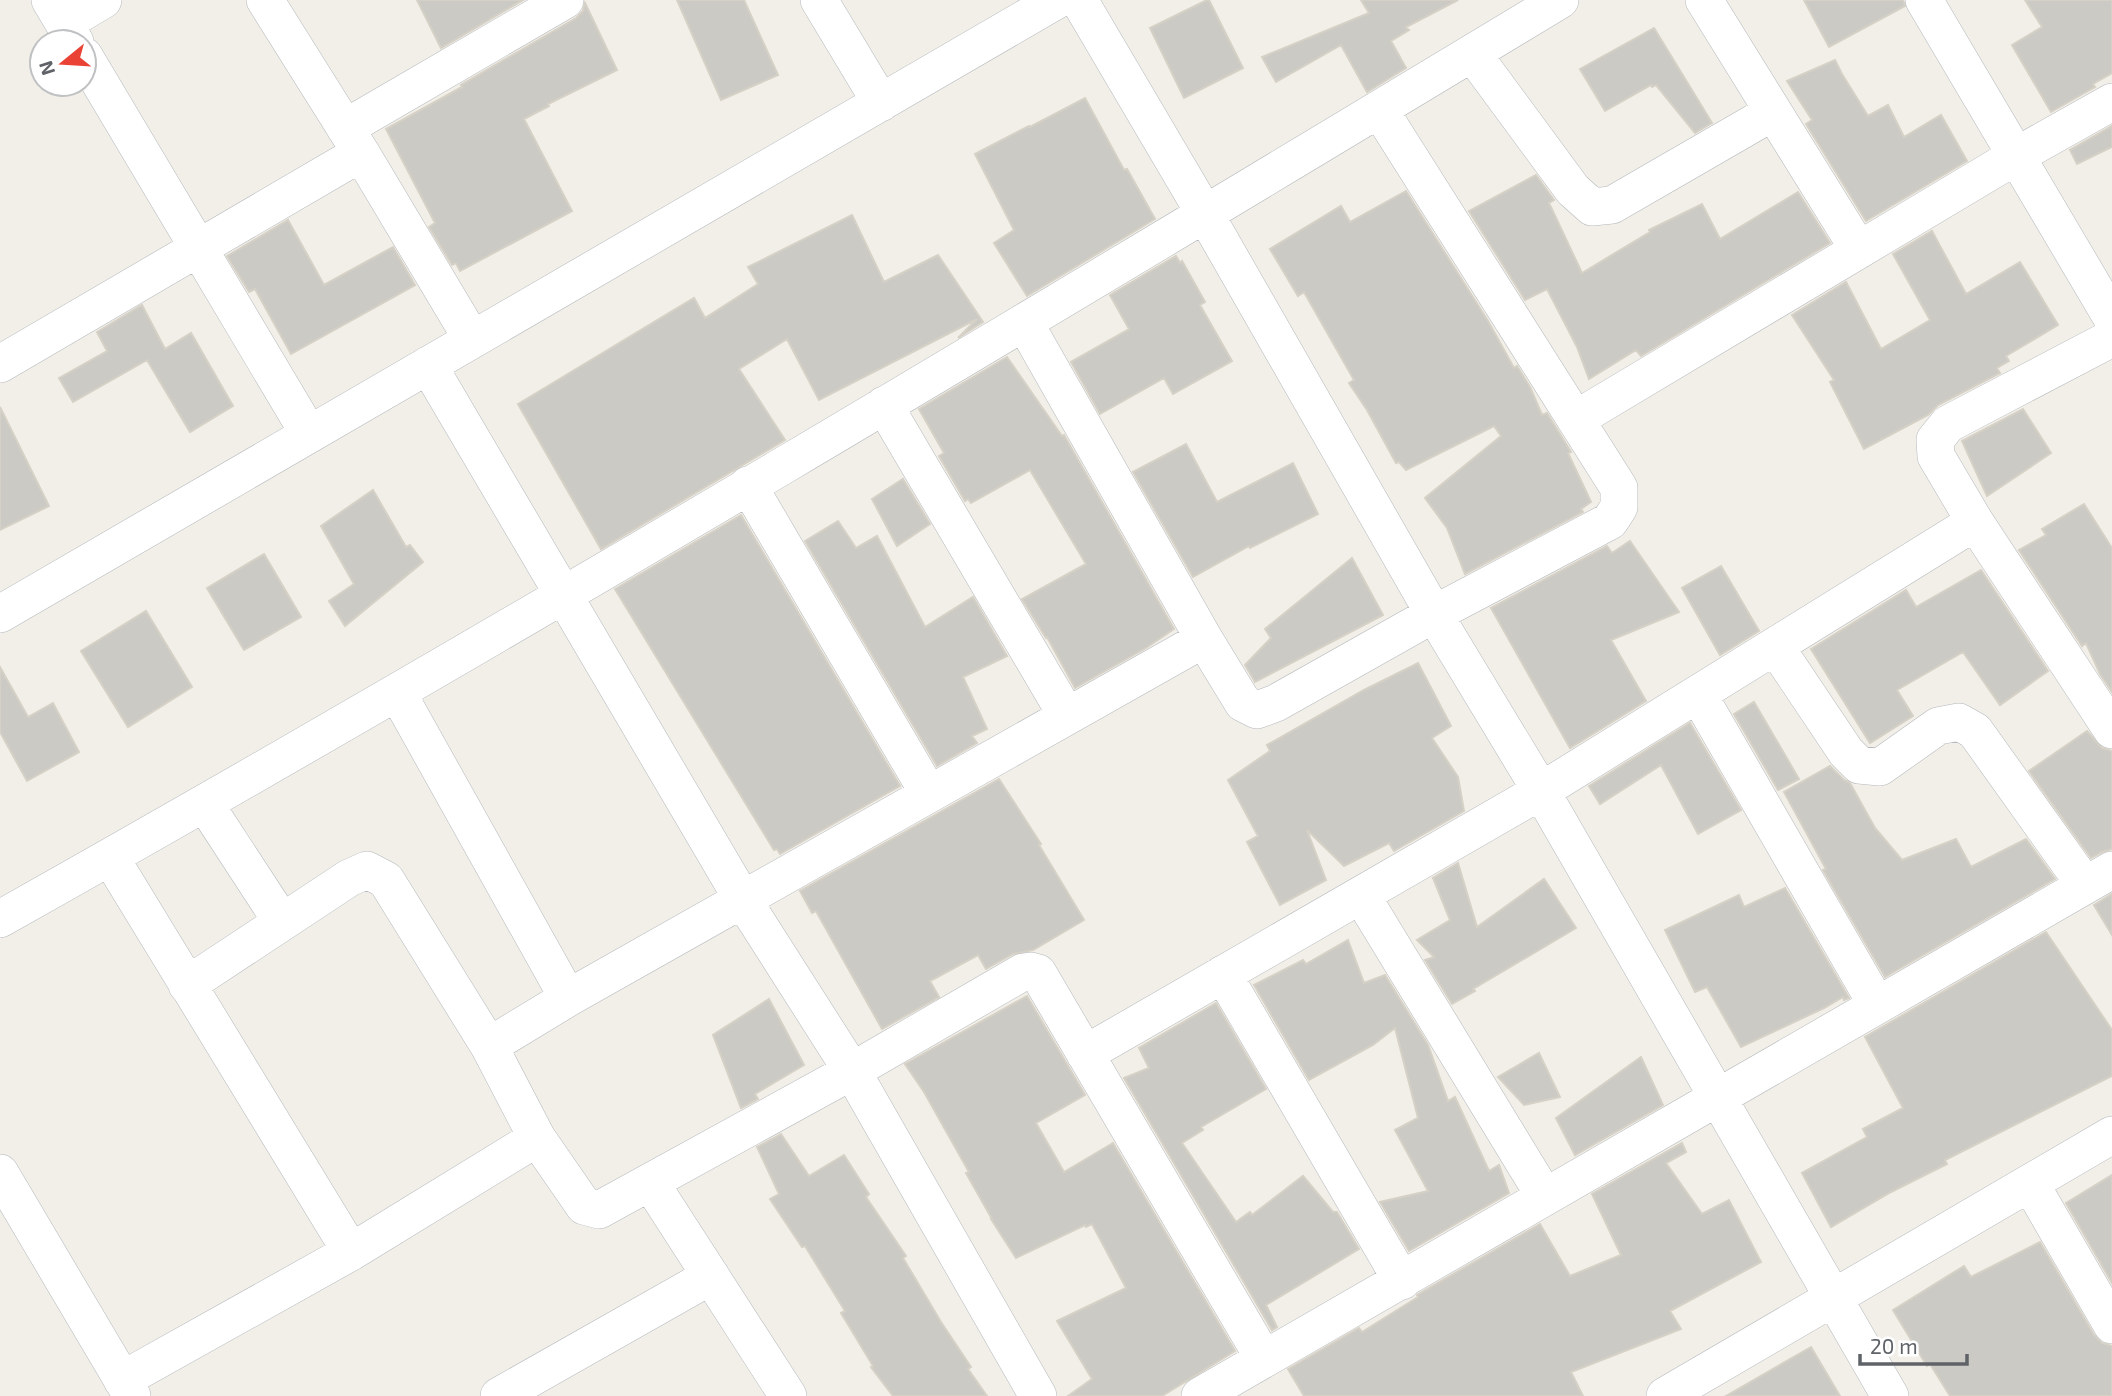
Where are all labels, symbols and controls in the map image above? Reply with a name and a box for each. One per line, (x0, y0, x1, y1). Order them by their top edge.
north arrow (28, 28, 98, 98)
text: N (33, 58, 59, 78)
scale bar (1860, 1322, 1967, 1366)
text: 20 m (1870, 1333, 1918, 1358)

